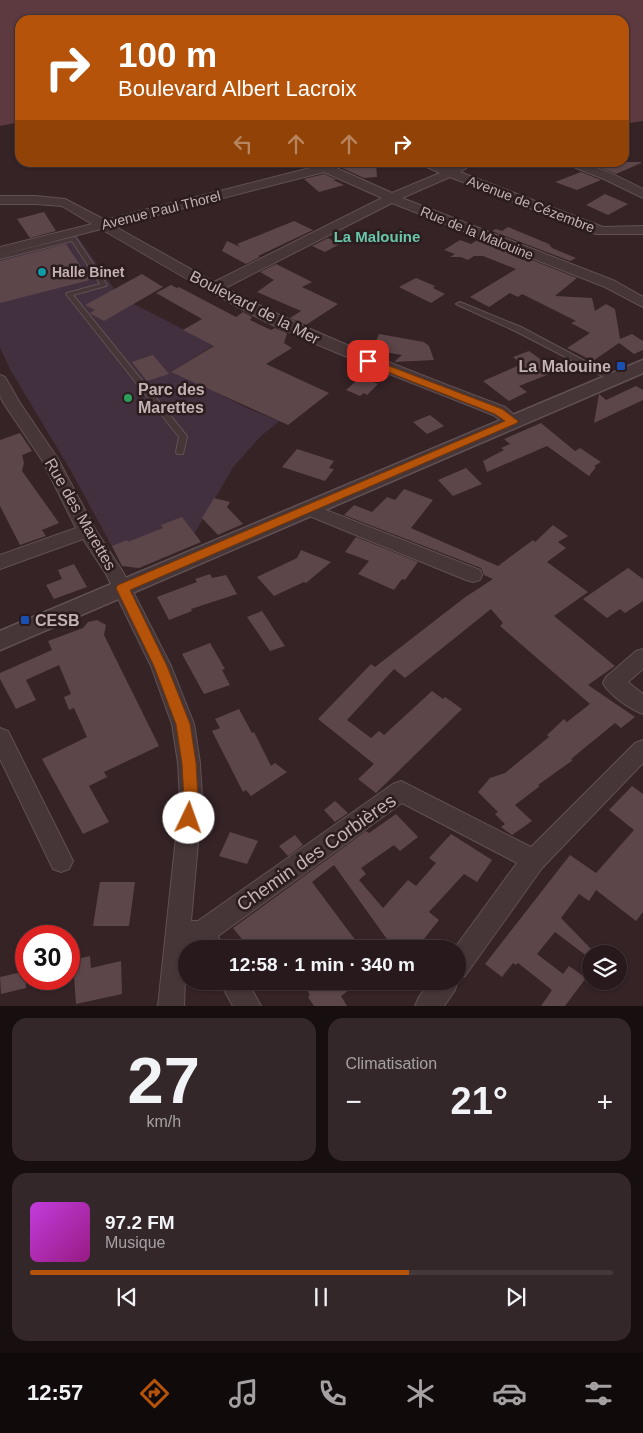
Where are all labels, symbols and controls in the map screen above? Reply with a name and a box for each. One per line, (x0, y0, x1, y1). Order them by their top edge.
icon: right (35, 35, 100, 100)
text: 100 m (118, 35, 217, 74)
text: Boulevard Albert Lacroix (118, 76, 356, 101)
icon: left (229, 130, 257, 158)
icon: ahead (282, 130, 310, 158)
icon: ahead (335, 130, 363, 158)
icon: right (388, 130, 416, 158)
street label: Avenue de Cézembre (465, 172, 597, 236)
street label: Avenue Paul Thorel (100, 187, 222, 233)
street label: Rue de la Malouine (418, 203, 536, 263)
district label: La Malouine (334, 228, 420, 245)
place label: Halle Binet (52, 264, 125, 280)
marker: Halle Binet (36, 266, 48, 278)
street label: Boulevard de la Mer (187, 267, 323, 348)
pin (347, 340, 389, 382)
icon: arrive (354, 347, 382, 375)
place label: La Malouine (519, 358, 611, 375)
marker: La Malouine (615, 360, 627, 372)
place label: Parc des Marettes (138, 381, 205, 416)
marker: Parc des Marettes (122, 392, 134, 404)
street label: Rue des Marettes (42, 455, 119, 573)
place label: CESB (35, 612, 79, 629)
marker: CESB (19, 614, 31, 626)
street label: Chemin des Corbières (233, 790, 400, 915)
position arrow (162, 791, 214, 843)
speed limit sign: 30 (15, 925, 80, 990)
map controls (582, 945, 627, 990)
button: layers (582, 945, 627, 990)
text: 12:58 · 1 min · 340 m (229, 954, 415, 975)
text: 27 (128, 1044, 200, 1117)
text: Climatisation (346, 1055, 437, 1072)
text: 21° (451, 1080, 508, 1122)
text: − (346, 1086, 362, 1117)
text: + (597, 1086, 613, 1117)
text: km/h (146, 1113, 181, 1130)
text: 97.2 FM (105, 1212, 175, 1233)
text: Musique (105, 1234, 165, 1251)
icon: previous (113, 1283, 141, 1311)
icon: pause (307, 1283, 335, 1311)
icon: next (502, 1283, 530, 1311)
icon: directions (137, 1376, 172, 1411)
icon: music (226, 1376, 261, 1411)
icon: phone (315, 1376, 350, 1411)
icon: climate (403, 1376, 438, 1411)
icon: car (492, 1376, 527, 1411)
icon: filters (581, 1376, 616, 1411)
text: 12:57 (27, 1380, 83, 1405)

